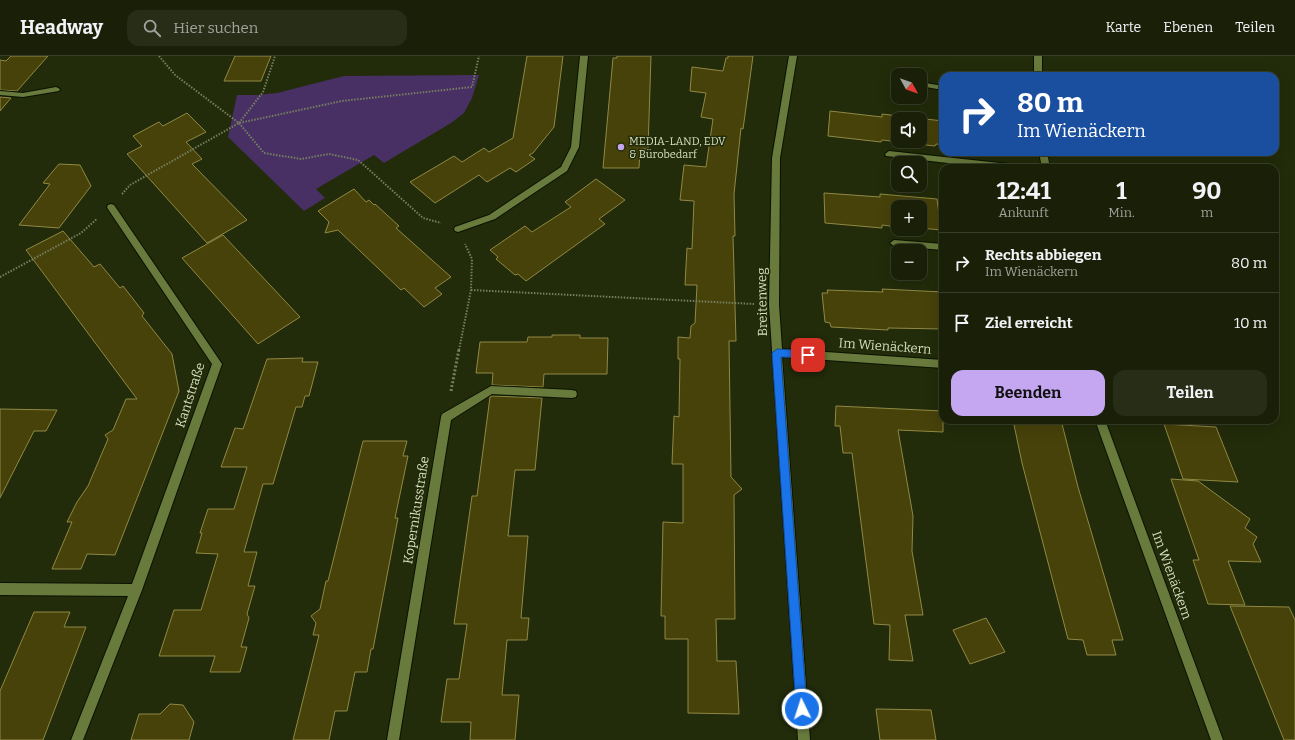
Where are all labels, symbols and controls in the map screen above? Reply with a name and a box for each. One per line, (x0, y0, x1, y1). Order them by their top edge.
search box (127, 10, 407, 46)
text: Headway (20, 16, 103, 39)
icon: search (141, 17, 163, 39)
text: Hier suchen (173, 19, 258, 37)
text: Karte (1106, 19, 1141, 36)
text: Ebenen (1163, 19, 1213, 36)
text: Teilen (1235, 19, 1275, 36)
north arrow (891, 68, 927, 104)
map controls (891, 68, 927, 280)
text: 80 m (1017, 86, 1083, 119)
icon: right (951, 88, 1003, 140)
button: sound (891, 112, 927, 148)
text: Im Wienäckern (1017, 120, 1146, 142)
place label: MEDIA-LAND, EDV & Bürobedarf (629, 135, 726, 161)
marker: MEDIA-LAND, EDV & Bürobedarf (616, 142, 626, 152)
button: search (891, 156, 927, 192)
text: 12:41 (996, 177, 1051, 205)
text: 1 (1116, 177, 1127, 205)
text: 90 (1192, 177, 1222, 205)
button: + (891, 200, 927, 236)
text: Ankunft (999, 205, 1049, 220)
text: Min. (1108, 205, 1135, 220)
text: m (1201, 205, 1213, 220)
button: − (891, 244, 927, 280)
text: Rechts abbiegen (985, 246, 1101, 264)
icon: right (951, 252, 973, 274)
text: 80 m (1231, 254, 1267, 272)
text: Im Wienäckern (985, 264, 1078, 279)
street label: Breitenweg (754, 268, 770, 336)
icon: arrive (951, 312, 973, 334)
text: Ziel erreicht (985, 314, 1073, 332)
text: 10 m (1234, 314, 1267, 332)
street label: Im Wienäckern (838, 335, 933, 357)
pin (791, 338, 825, 372)
icon: arrive (797, 344, 819, 366)
street label: Kantstraße (172, 361, 208, 429)
button: Beenden (951, 370, 1105, 416)
button: Teilen (1113, 370, 1267, 416)
street label: Kopernikusstraße (400, 455, 432, 565)
street label: Im Wienäckern (1149, 529, 1195, 622)
position arrow (781, 688, 823, 730)

